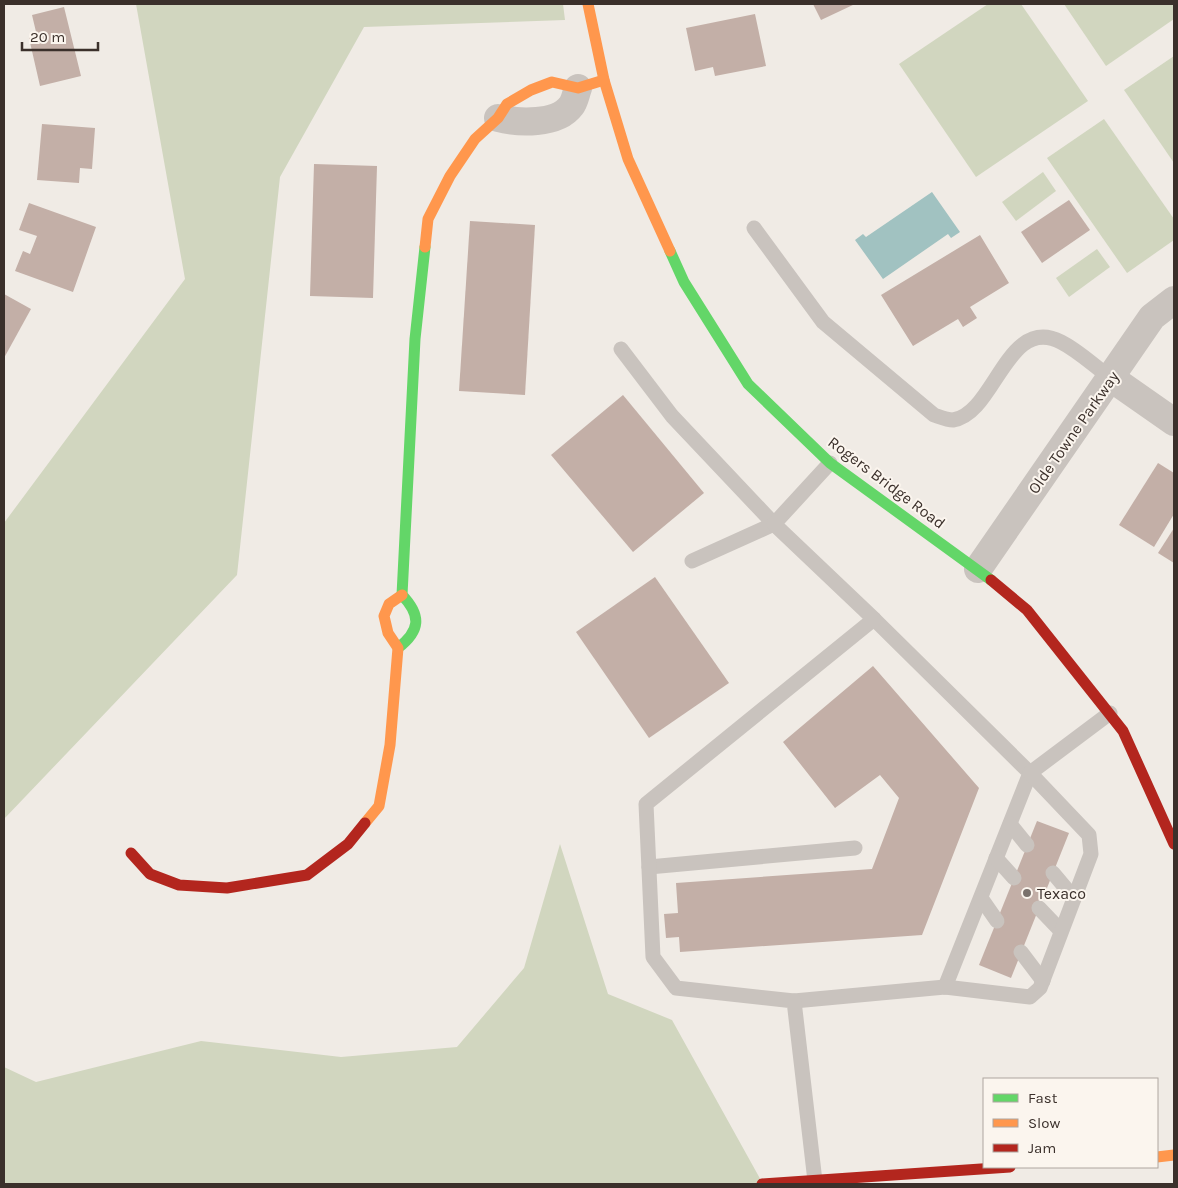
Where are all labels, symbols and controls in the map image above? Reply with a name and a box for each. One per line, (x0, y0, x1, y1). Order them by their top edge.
scale bar (22, 20, 99, 52)
text: 20 m (30, 28, 65, 46)
street label: Olde Towne Parkway (1024, 367, 1123, 497)
street label: Rogers Bridge Road (824, 432, 949, 533)
place label: Texaco (1037, 884, 1086, 903)
marker: Texaco (1021, 887, 1033, 899)
legend (983, 1078, 1158, 1168)
text: Fast (1028, 1089, 1058, 1107)
text: Slow (1028, 1114, 1060, 1132)
text: Jam (1028, 1139, 1056, 1157)

